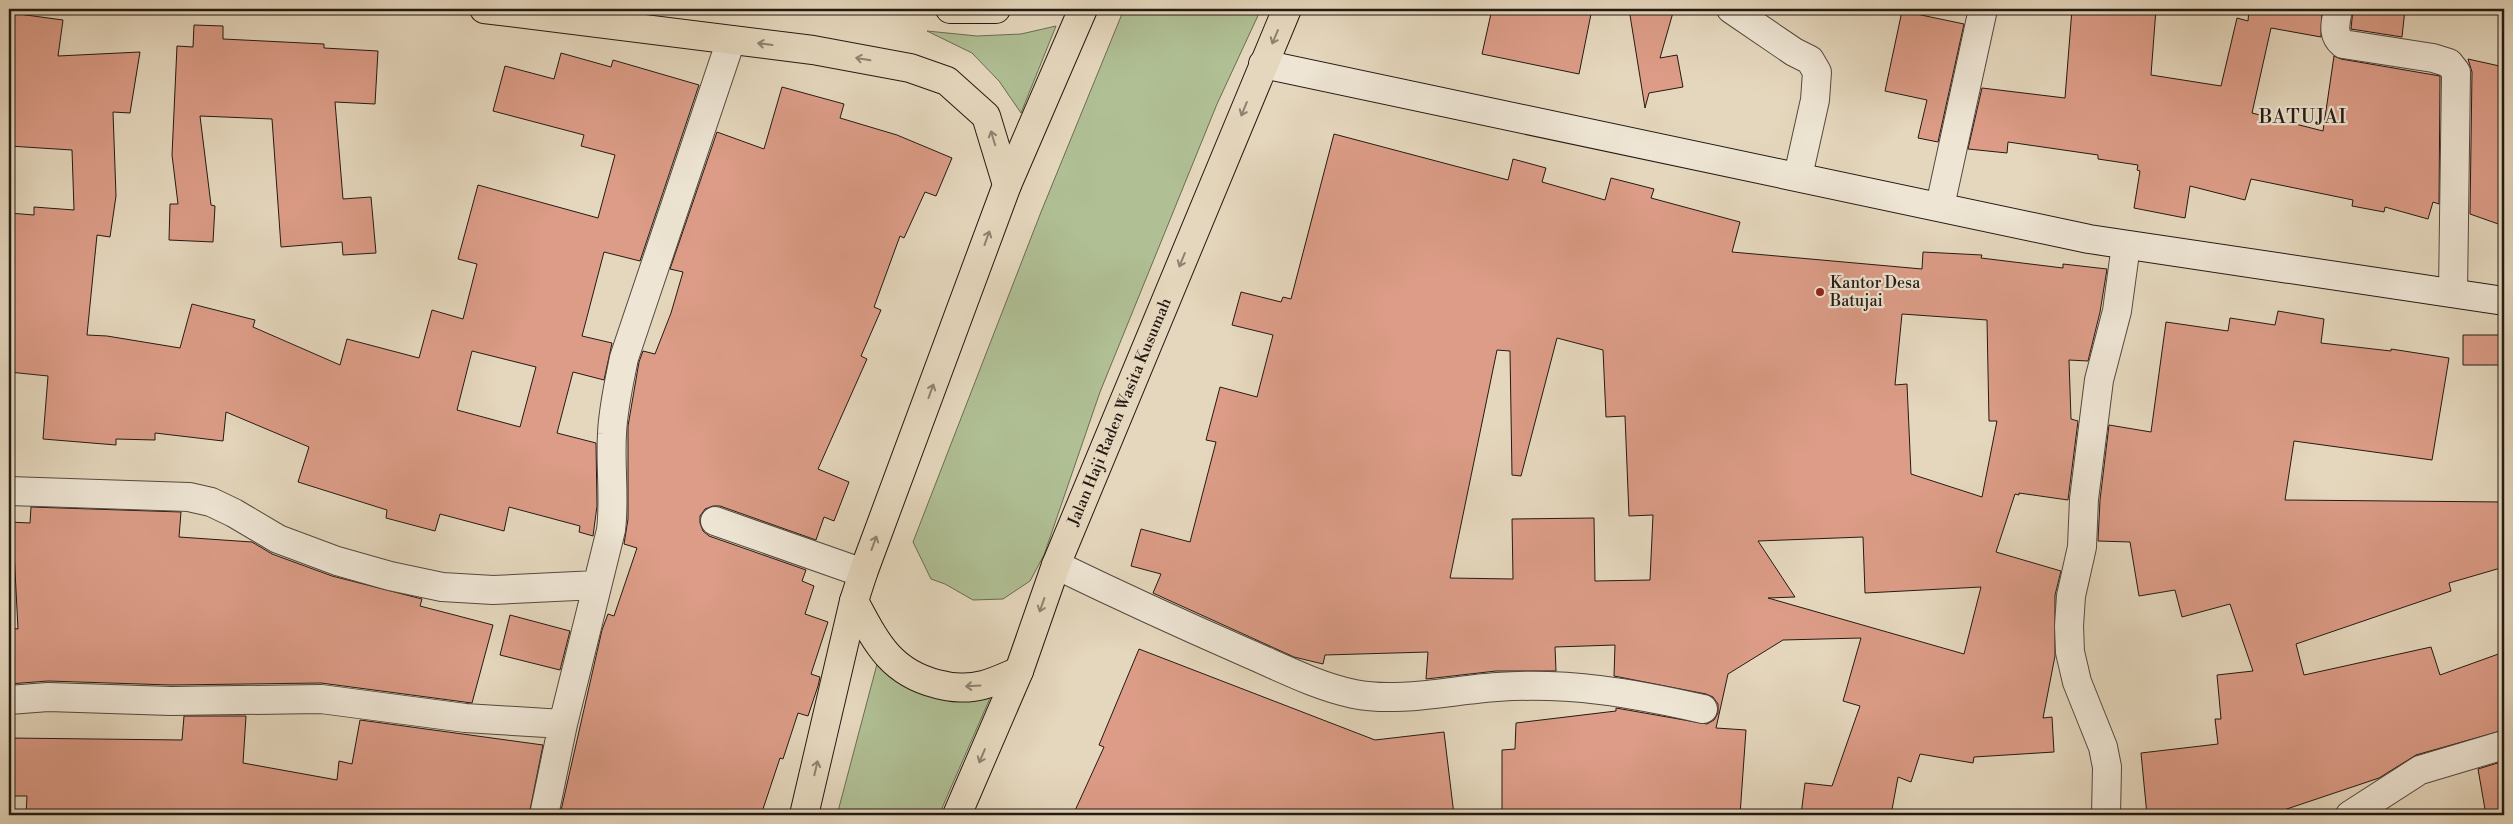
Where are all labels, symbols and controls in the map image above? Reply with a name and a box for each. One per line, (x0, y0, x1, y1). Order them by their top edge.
one-way arrow (1269, 29, 1279, 44)
one-way arrow (757, 39, 773, 49)
one-way arrow (856, 54, 872, 64)
one-way arrow (1239, 101, 1248, 116)
district label: BATUJAI (2258, 105, 2347, 129)
one-way arrow (988, 131, 997, 146)
one-way arrow (983, 231, 992, 247)
one-way arrow (1177, 251, 1186, 267)
place label: Kantor Desa Batujai (1829, 273, 1921, 311)
marker: Kantor Desa Batujai (1814, 286, 1826, 298)
street label: Jalan Haji Raden Wasita Kusumah (1063, 294, 1176, 530)
one-way arrow (927, 384, 936, 399)
one-way arrow (870, 536, 880, 551)
one-way arrow (1037, 596, 1046, 612)
one-way arrow (965, 682, 981, 691)
one-way arrow (977, 748, 987, 763)
one-way arrow (812, 760, 821, 776)

